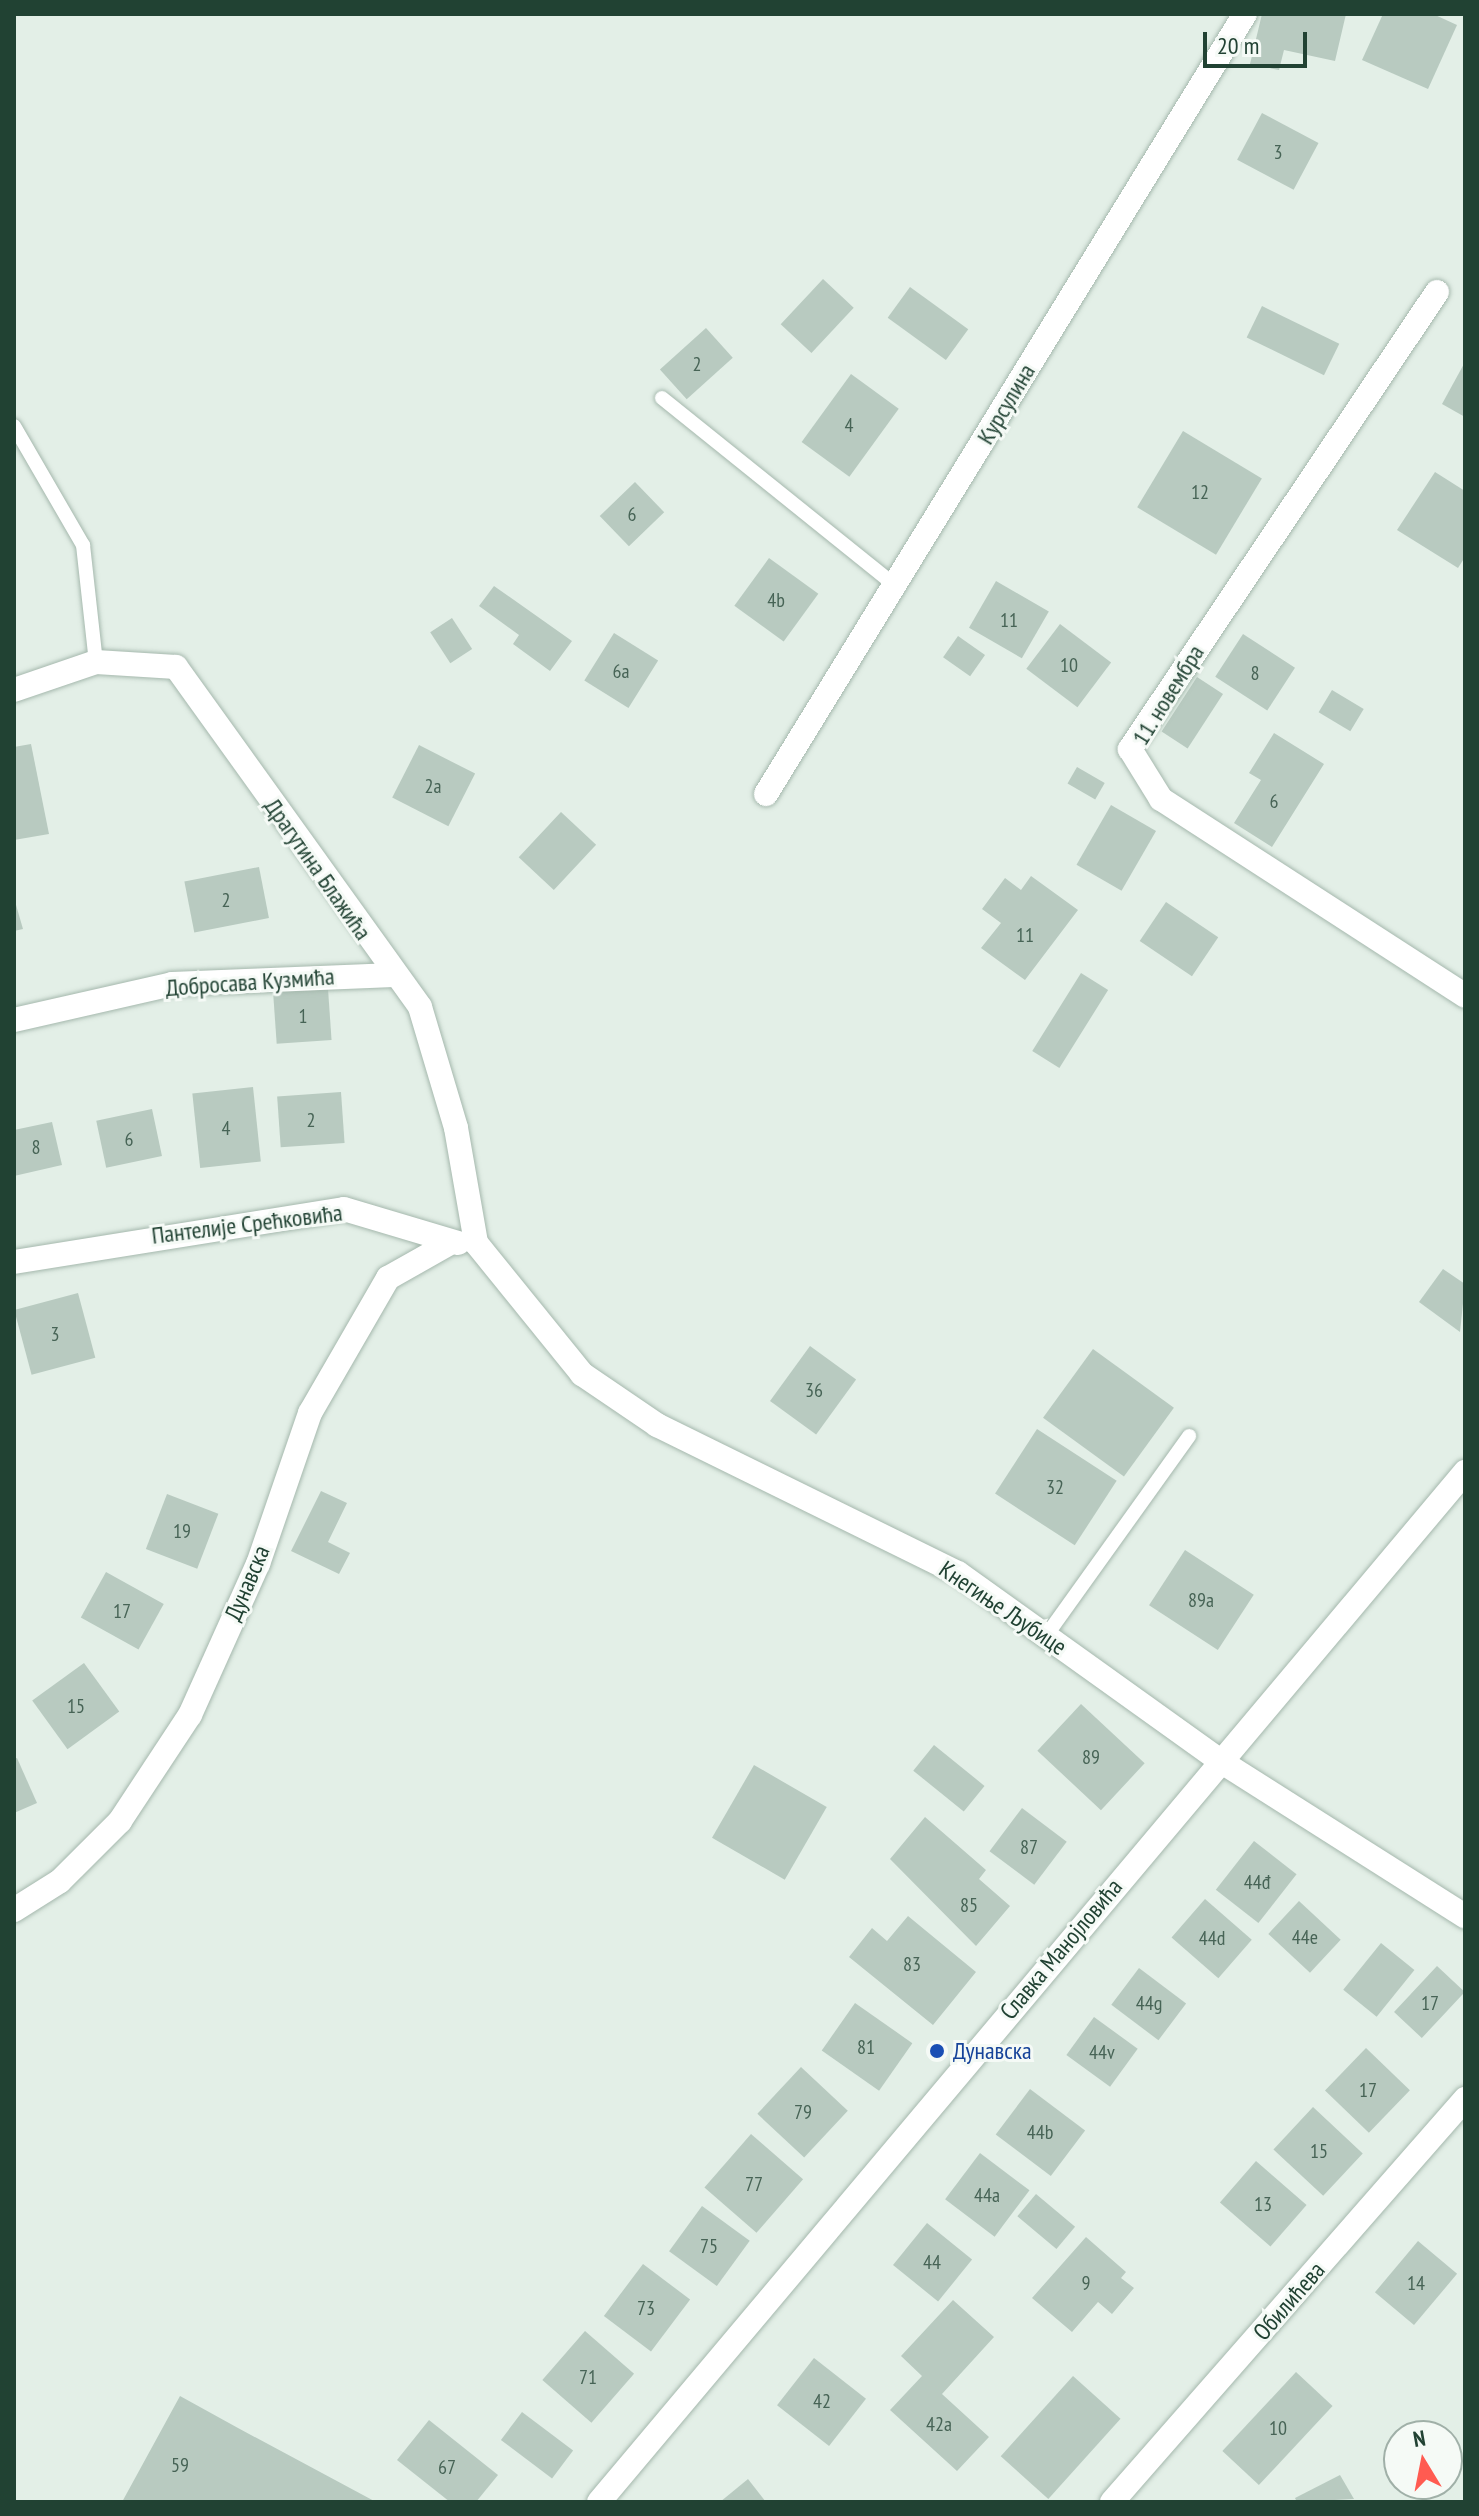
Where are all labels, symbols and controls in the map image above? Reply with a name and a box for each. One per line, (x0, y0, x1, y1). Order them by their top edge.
scale bar (1207, 16, 1311, 66)
text: 20 m (1217, 30, 1259, 61)
house number: 3 (1274, 140, 1282, 164)
house number: 2 (693, 352, 701, 376)
street label: Курсулина (971, 359, 1041, 449)
house number: 4 (845, 413, 853, 437)
house number: 12 (1191, 480, 1209, 504)
house number: 6 (628, 502, 636, 526)
house number: 4b (767, 588, 785, 612)
house number: 11 (1000, 608, 1018, 632)
street label: 11. новембра (1126, 639, 1210, 751)
house number: 10 (1060, 653, 1078, 677)
house number: 6a (613, 659, 629, 683)
house number: 8 (1251, 661, 1259, 685)
house number: 2a (425, 774, 441, 798)
house number: 6 (1270, 789, 1278, 813)
street label: Драгутина Блажића (258, 793, 378, 945)
house number: 2 (222, 888, 230, 912)
house number: 11 (1016, 923, 1034, 947)
street label: Добросава Кузмића (165, 962, 335, 1002)
house number: 1 (299, 1004, 307, 1028)
house number: 2 (307, 1108, 315, 1132)
house number: 4 (222, 1116, 230, 1140)
house number: 6 (125, 1127, 133, 1151)
house number: 8 (32, 1135, 40, 1159)
street label: Пантелије Срећковића (150, 1198, 344, 1250)
house number: 3 (51, 1322, 59, 1346)
house number: 36 (805, 1378, 823, 1402)
house number: 32 (1046, 1475, 1064, 1499)
house number: 19 (173, 1519, 191, 1543)
street label: Дунавска (218, 1541, 276, 1625)
street label: Кнегиње Љубице (934, 1555, 1072, 1661)
house number: 89a (1188, 1588, 1214, 1612)
house number: 17 (113, 1599, 131, 1623)
house number: 15 (67, 1694, 85, 1718)
house number: 89 (1082, 1745, 1100, 1769)
house number: 87 (1020, 1835, 1038, 1859)
house number: 44đ (1244, 1870, 1270, 1894)
street label: Славка Манојловића (994, 1873, 1128, 2025)
house number: 85 (960, 1893, 978, 1917)
house number: 44e (1292, 1925, 1318, 1949)
house number: 44d (1199, 1926, 1225, 1950)
house number: 83 (903, 1952, 921, 1976)
house number: 44g (1136, 1991, 1162, 2015)
house number: 17 (1421, 1991, 1439, 2015)
house number: 81 (857, 2035, 875, 2059)
place label: Дунавска (953, 2037, 1032, 2065)
house number: 44v (1089, 2040, 1115, 2064)
marker: Дунавска (928, 2042, 946, 2060)
house number: 17 (1359, 2078, 1377, 2102)
house number: 79 (794, 2100, 812, 2124)
house number: 44b (1027, 2120, 1053, 2144)
house number: 15 (1310, 2139, 1328, 2163)
house number: 77 (745, 2172, 763, 2196)
house number: 44a (974, 2183, 1000, 2207)
house number: 13 (1254, 2192, 1272, 2216)
house number: 75 (700, 2234, 718, 2258)
house number: 44 (923, 2250, 941, 2274)
street label: Обилићева (1247, 2256, 1331, 2346)
house number: 9 (1082, 2271, 1090, 2295)
house number: 14 (1407, 2271, 1425, 2295)
house number: 73 (637, 2296, 655, 2320)
house number: 71 (579, 2365, 597, 2389)
house number: 42 (813, 2389, 831, 2413)
house number: 42a (926, 2412, 952, 2436)
house number: 10 (1269, 2416, 1287, 2440)
north arrow (1383, 2420, 1463, 2500)
text: N (1411, 2424, 1427, 2453)
house number: 59 (171, 2453, 189, 2477)
house number: 67 (438, 2455, 456, 2479)

